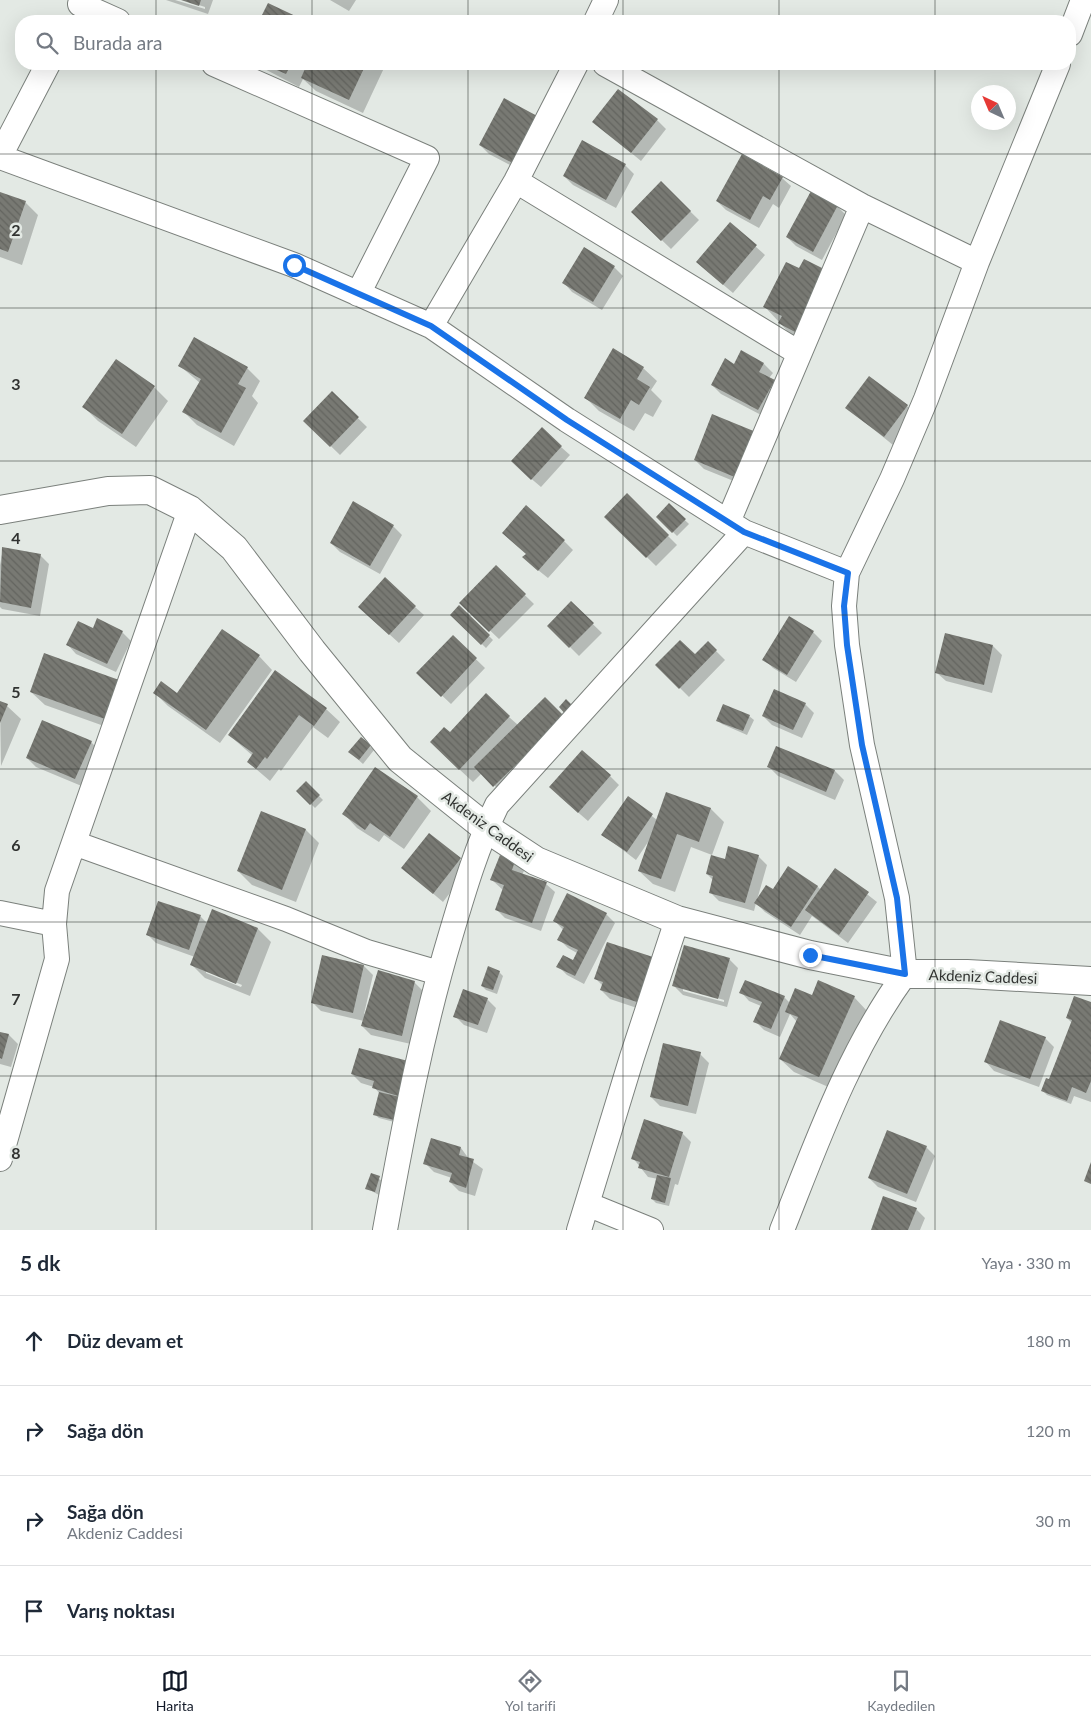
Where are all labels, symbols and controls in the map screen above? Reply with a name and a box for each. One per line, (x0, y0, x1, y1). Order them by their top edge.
search box (15, 15, 1076, 70)
icon: search (33, 29, 61, 57)
text: Burada ara (73, 31, 162, 54)
north arrow (971, 85, 1016, 130)
text: 2 (11, 220, 21, 239)
route start (283, 254, 306, 277)
text: 3 (11, 374, 21, 393)
text: 4 (11, 528, 21, 547)
text: 5 (11, 682, 21, 701)
street label: Akdeniz Caddesi (439, 787, 537, 865)
text: 6 (11, 835, 21, 854)
route end (799, 944, 822, 967)
street label: Akdeniz Caddesi (928, 965, 1038, 987)
text: 7 (11, 989, 21, 1008)
text: 8 (11, 1143, 21, 1162)
text: 5 dk (20, 1250, 60, 1275)
text: Yaya · 330 m (982, 1253, 1071, 1272)
icon: ahead (20, 1327, 48, 1355)
text: Düz devam et (67, 1329, 183, 1352)
text: 180 m (1026, 1331, 1071, 1350)
icon: right (20, 1417, 48, 1445)
text: Sağa dön (67, 1419, 144, 1442)
text: 120 m (1026, 1421, 1071, 1440)
text: Sağa dön (67, 1500, 144, 1523)
icon: right (20, 1507, 48, 1535)
text: 30 m (1035, 1511, 1071, 1530)
text: Akdeniz Caddesi (67, 1523, 183, 1542)
icon: arrive (20, 1597, 48, 1625)
text: Varış noktası (67, 1599, 175, 1622)
tab: Harita (156, 1667, 194, 1714)
tab: Yol tarifi (505, 1667, 556, 1714)
tab: Kaydedilen (867, 1667, 935, 1714)

